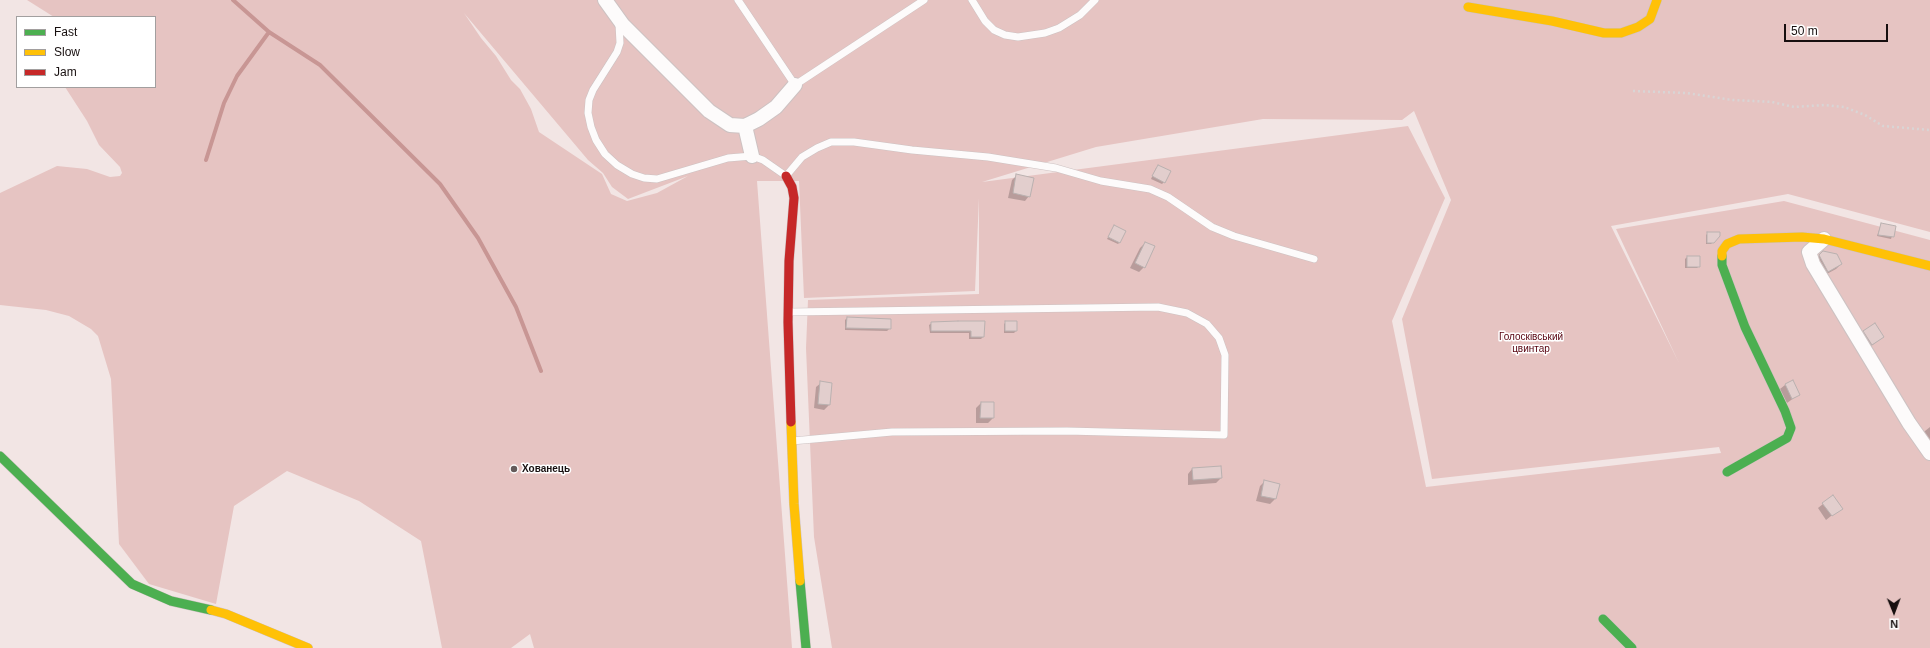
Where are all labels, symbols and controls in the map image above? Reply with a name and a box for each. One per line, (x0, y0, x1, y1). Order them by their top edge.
legend (16, 16, 156, 88)
scale bar (1786, 16, 1890, 42)
text: 50 m (1791, 24, 1818, 38)
text: Fast (54, 25, 77, 39)
text: Slow (54, 45, 80, 59)
text: Jam (54, 65, 77, 79)
park label: Голосківський цвинтар (1499, 331, 1563, 354)
place label: Хованець (522, 463, 570, 475)
marker: Хованець (509, 464, 519, 474)
north arrow (1874, 592, 1914, 632)
text: N (1890, 618, 1898, 630)

